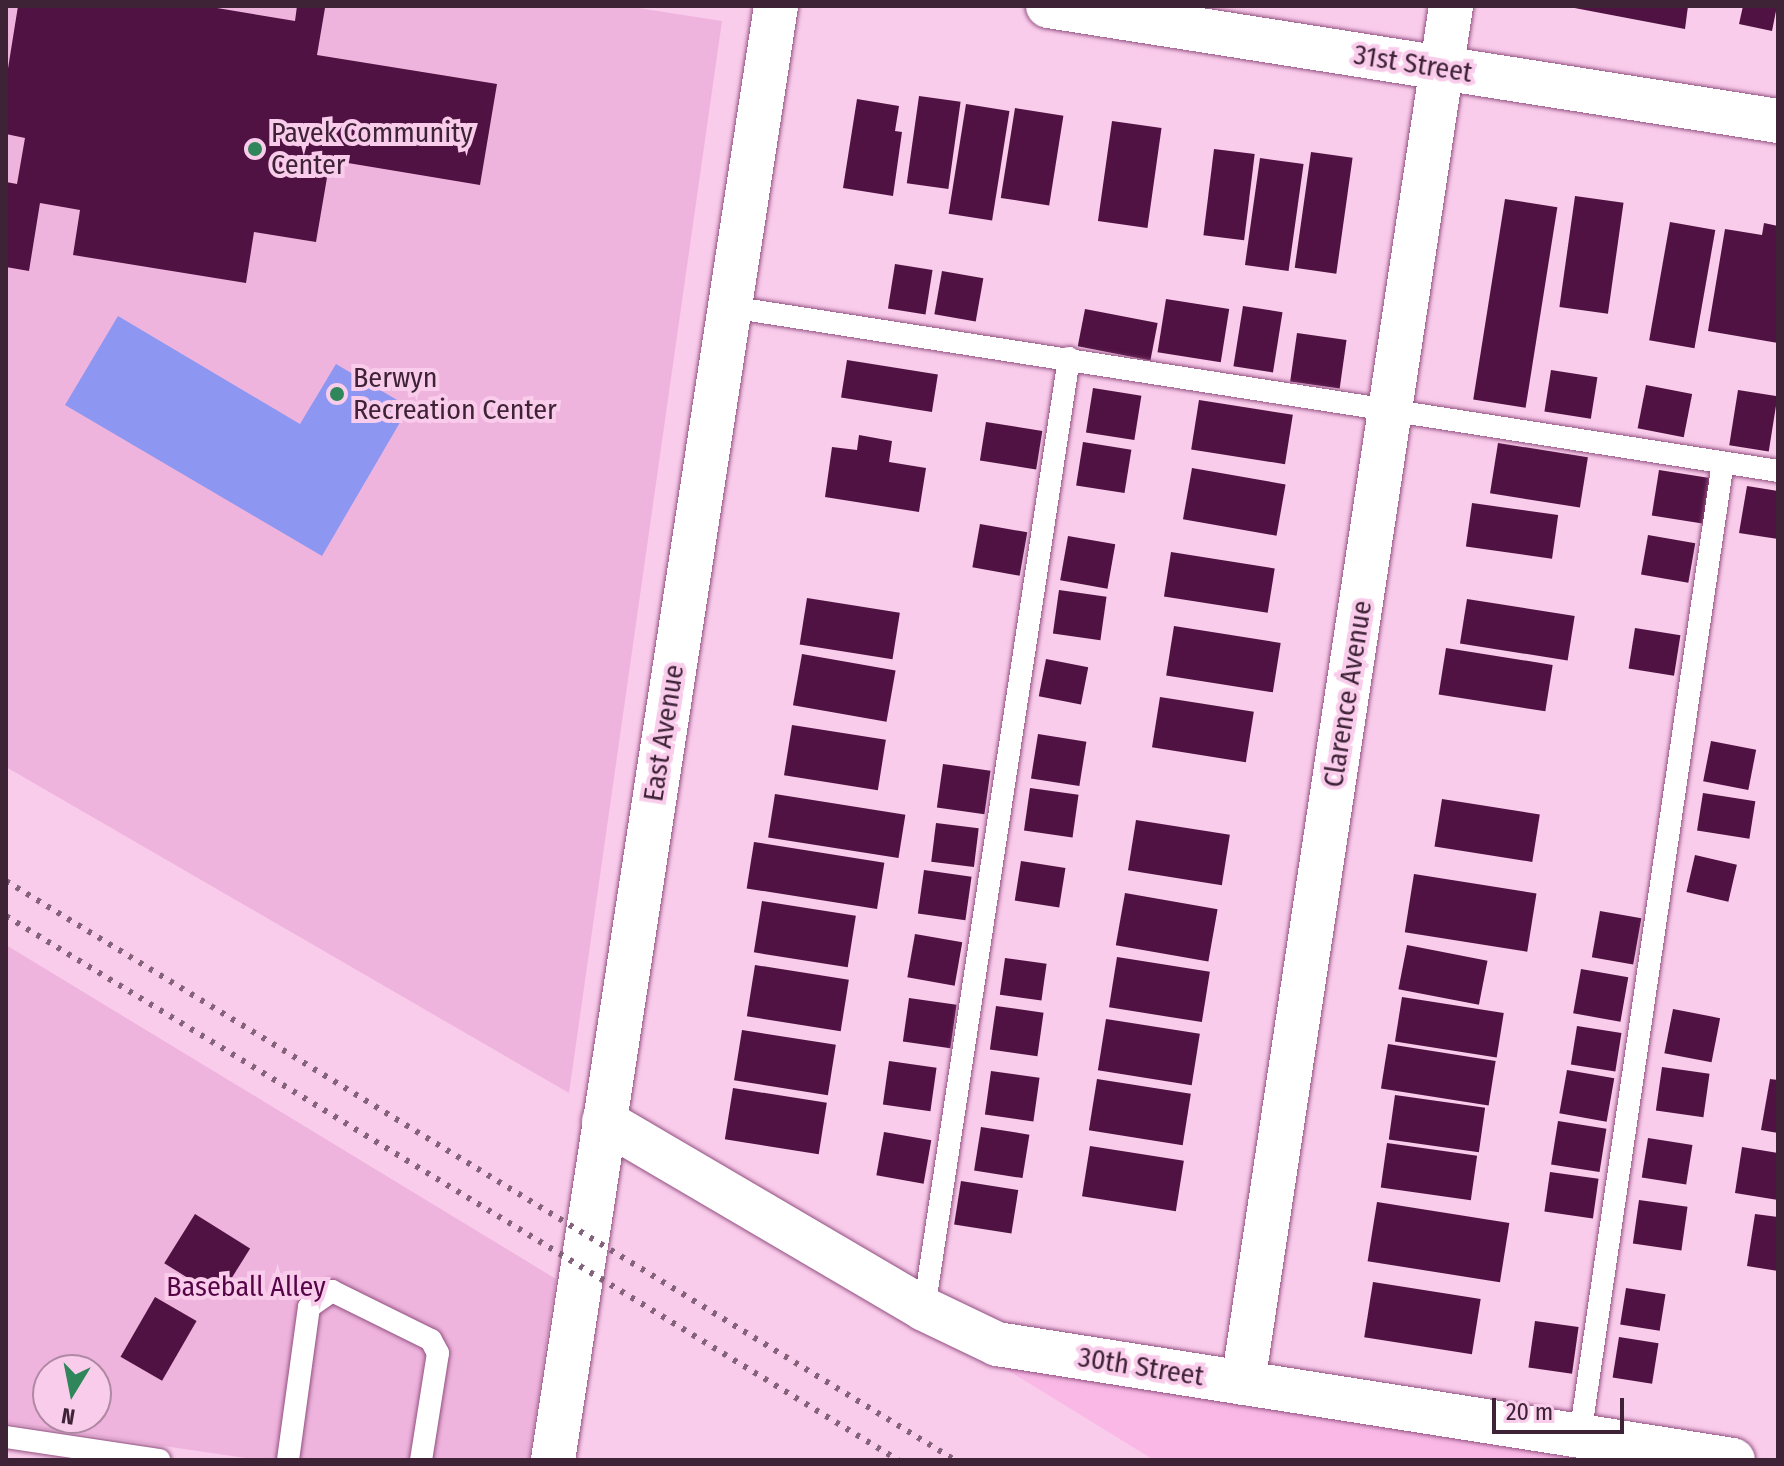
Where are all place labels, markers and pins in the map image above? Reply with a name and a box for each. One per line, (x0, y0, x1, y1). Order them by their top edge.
place label: Pavek Community Center (271, 116, 473, 182)
marker: Pavek Community Center (246, 140, 264, 158)
place label: Berwyn Recreation Center (353, 361, 557, 427)
marker: Berwyn Recreation Center (328, 385, 346, 403)

